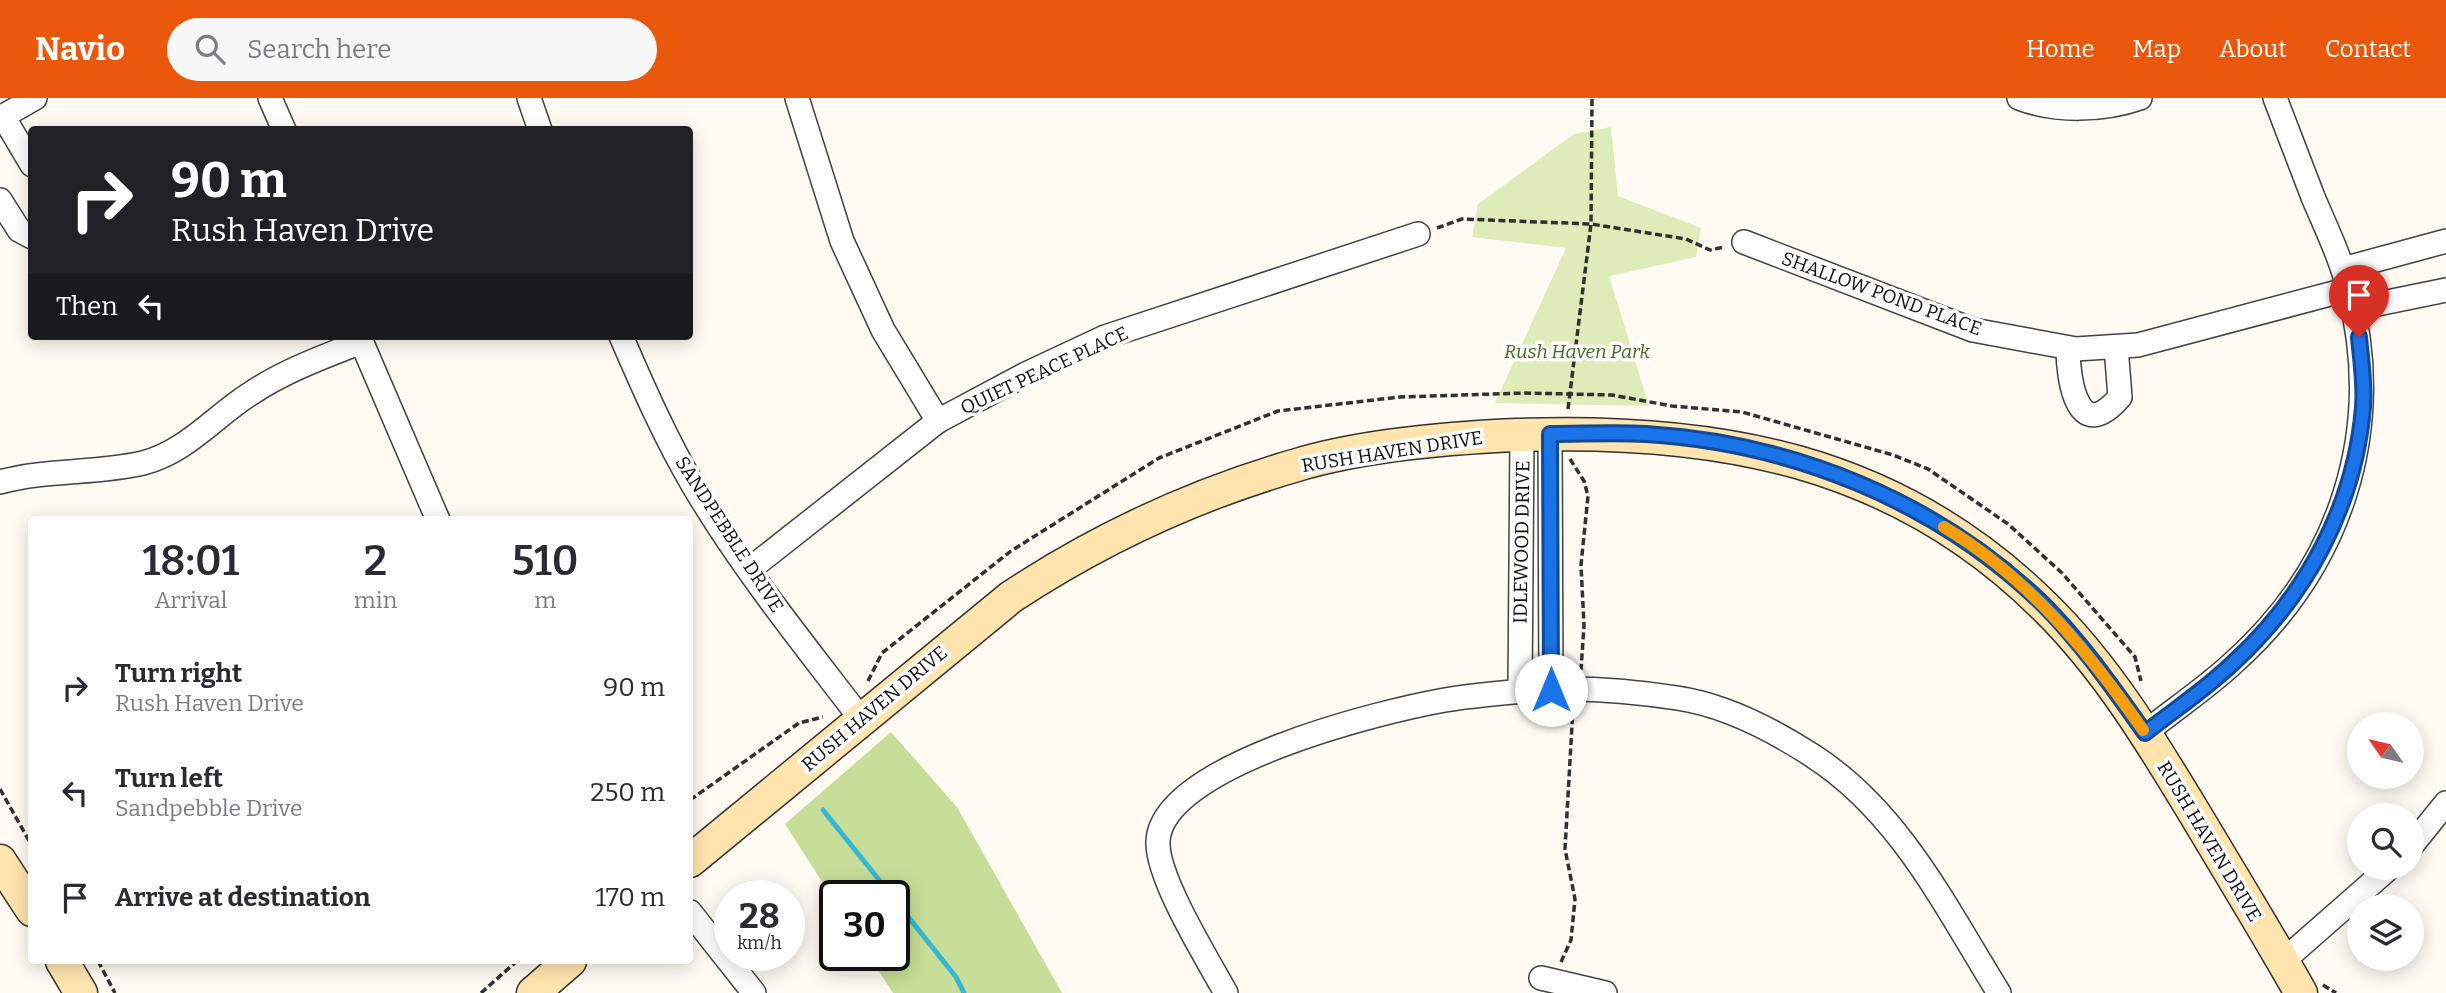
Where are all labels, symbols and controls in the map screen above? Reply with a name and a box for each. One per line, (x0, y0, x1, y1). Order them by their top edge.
search box (167, 18, 657, 81)
text: Navio (35, 29, 125, 69)
icon: search (191, 30, 229, 68)
text: Search here (247, 34, 391, 65)
text: Home (2026, 35, 2095, 63)
text: Map (2133, 35, 2181, 63)
text: About (2219, 35, 2287, 63)
text: Contact (2325, 35, 2411, 63)
text: 90 m (171, 151, 287, 210)
icon: right (56, 154, 147, 245)
text: Rush Haven Drive (171, 211, 434, 249)
street label: SHALLOW POND PLACE (1779, 247, 1985, 340)
pin (2329, 265, 2389, 337)
icon: arrive (2340, 276, 2378, 314)
icon: left (132, 287, 170, 325)
text: Then (56, 291, 118, 322)
street label: QUIET PEACE PLACE (957, 322, 1132, 419)
park label: Rush Haven Park (1504, 340, 1651, 363)
street label: RUSH HAVEN DRIVE (1300, 426, 1484, 477)
street label: SANDPEBBLE DRIVE (671, 452, 789, 617)
street label: IDLEWOOD DRIVE (1509, 460, 1534, 624)
text: 18:01 (143, 536, 239, 586)
text: 2 (364, 536, 387, 586)
text: 510 (512, 536, 579, 586)
text: Arrival (154, 586, 227, 614)
text: min (354, 586, 397, 614)
text: m (534, 586, 556, 614)
street label: RUSH HAVEN DRIVE (797, 641, 952, 776)
position arrow (1514, 653, 1588, 727)
text: Turn right (115, 658, 242, 689)
icon: right (56, 669, 94, 707)
text: 90 m (603, 672, 665, 703)
text: Rush Haven Drive (115, 689, 304, 717)
north arrow (2347, 712, 2424, 789)
map controls (2347, 712, 2424, 971)
street label: RUSH HAVEN DRIVE (2153, 757, 2267, 926)
text: Turn left (115, 763, 223, 794)
icon: left (56, 774, 94, 812)
text: 250 m (590, 777, 665, 808)
text: Sandpebble Drive (115, 794, 302, 822)
button: search (2347, 803, 2424, 880)
icon: arrive (56, 879, 94, 917)
speed limit sign: 30 (819, 880, 910, 971)
text: Arrive at destination (115, 882, 370, 913)
text: 170 m (595, 882, 665, 913)
button: layers (2347, 894, 2424, 971)
text: 28 (739, 895, 780, 937)
text: km/h (737, 932, 782, 954)

